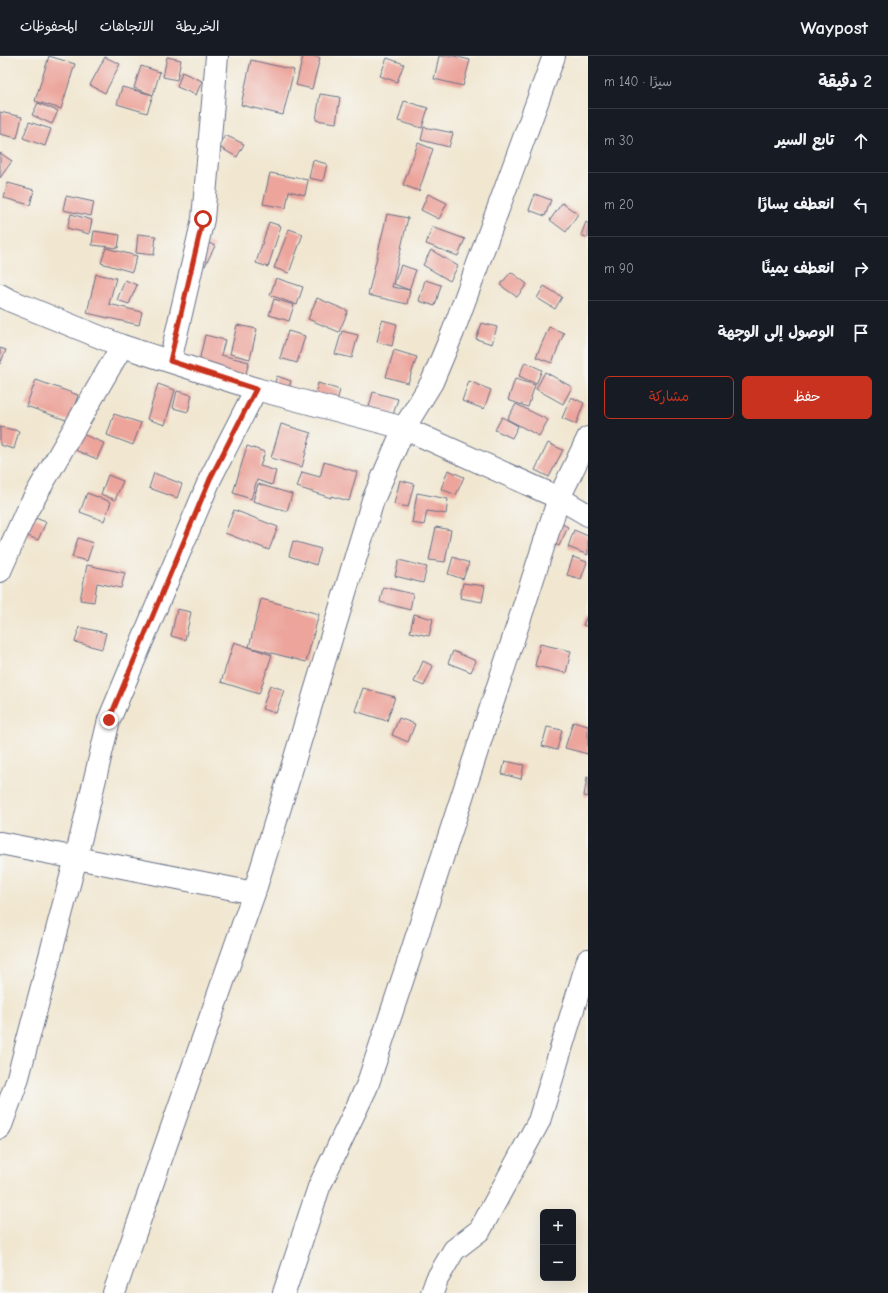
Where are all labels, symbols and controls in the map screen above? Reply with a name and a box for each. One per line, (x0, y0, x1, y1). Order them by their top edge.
text: Waypost (800, 17, 868, 39)
text: المحفوظات (20, 18, 78, 35)
text: الاتجاهات (100, 18, 154, 35)
text: الخريطة (176, 18, 219, 35)
text: 2 دقيقة (818, 72, 872, 91)
text: سيرًا · 140 m (604, 74, 672, 89)
icon: ahead (850, 130, 872, 152)
text: تابع السير (775, 131, 834, 149)
text: 30 m (604, 133, 634, 148)
icon: left (850, 194, 872, 216)
text: انعطف يسارًا (758, 195, 834, 213)
text: 20 m (604, 197, 634, 212)
route start (194, 210, 212, 228)
icon: right (850, 258, 872, 280)
text: انعطف يمينًا (762, 259, 834, 277)
text: 90 m (604, 261, 634, 276)
icon: arrive (850, 322, 872, 344)
text: الوصول إلى الوجهة (718, 323, 834, 341)
button: مشاركة (604, 376, 734, 419)
button: حفظ (742, 376, 872, 419)
route end (100, 711, 118, 729)
map controls (540, 1209, 576, 1281)
button: + (540, 1209, 576, 1245)
button: − (540, 1245, 576, 1281)

